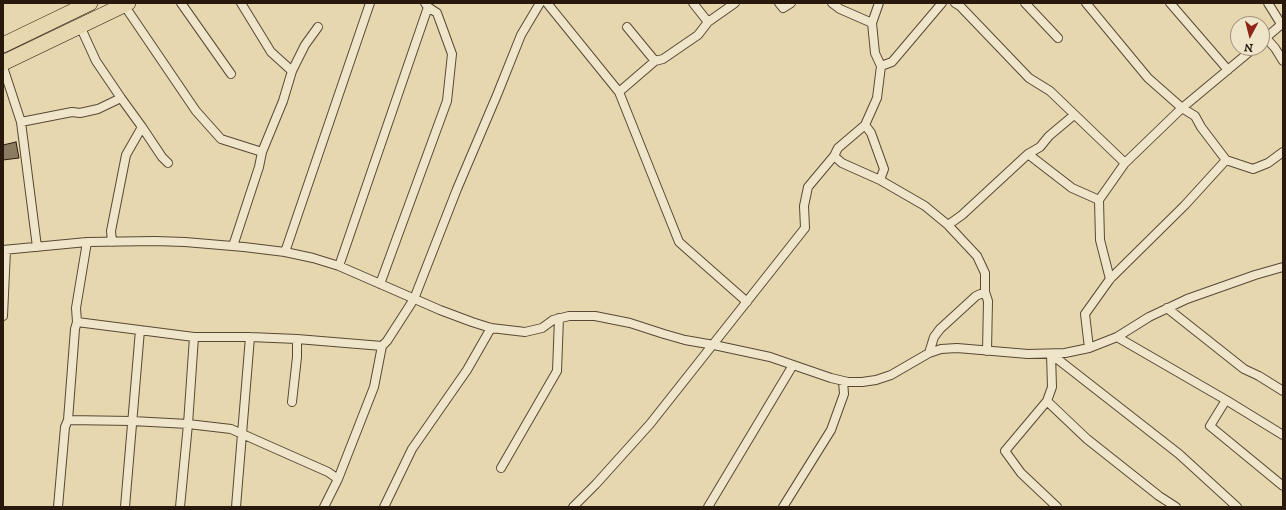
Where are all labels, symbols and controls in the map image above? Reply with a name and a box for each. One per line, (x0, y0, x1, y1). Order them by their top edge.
north arrow (1230, 16, 1270, 56)
text: N (1243, 39, 1254, 54)

